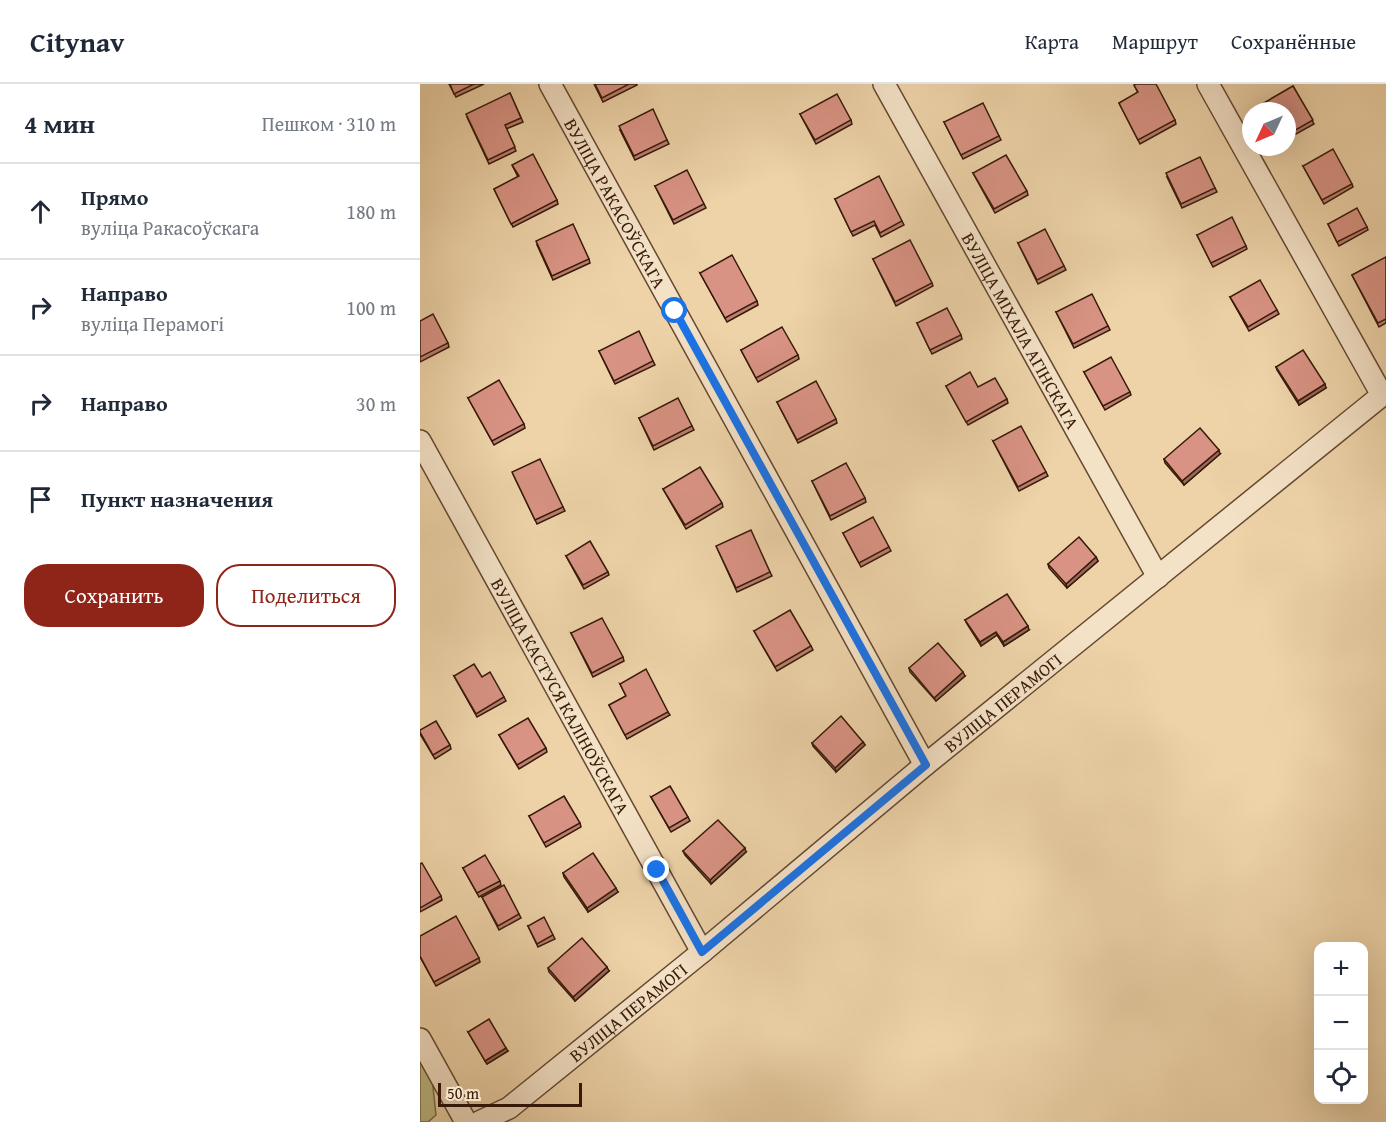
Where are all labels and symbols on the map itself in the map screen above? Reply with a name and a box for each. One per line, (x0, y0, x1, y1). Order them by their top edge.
north arrow (1242, 102, 1296, 156)
street label: ВУЛІЦА РАКАСОЎСКАГА (558, 113, 673, 293)
street label: ВУЛІЦА МІХАЛА АГІНСКАГА (955, 227, 1087, 434)
route start (661, 297, 687, 323)
street label: ВУЛІЦА КАСТУСЯ КАЛІНОЎСКАГА (484, 573, 637, 819)
street label: ВУЛІЦА ПЕРАМОГІ (938, 646, 1068, 758)
route end (643, 856, 669, 882)
street label: ВУЛІЦА ПЕРАМОГІ (563, 956, 693, 1068)
scale bar (438, 1080, 582, 1108)

